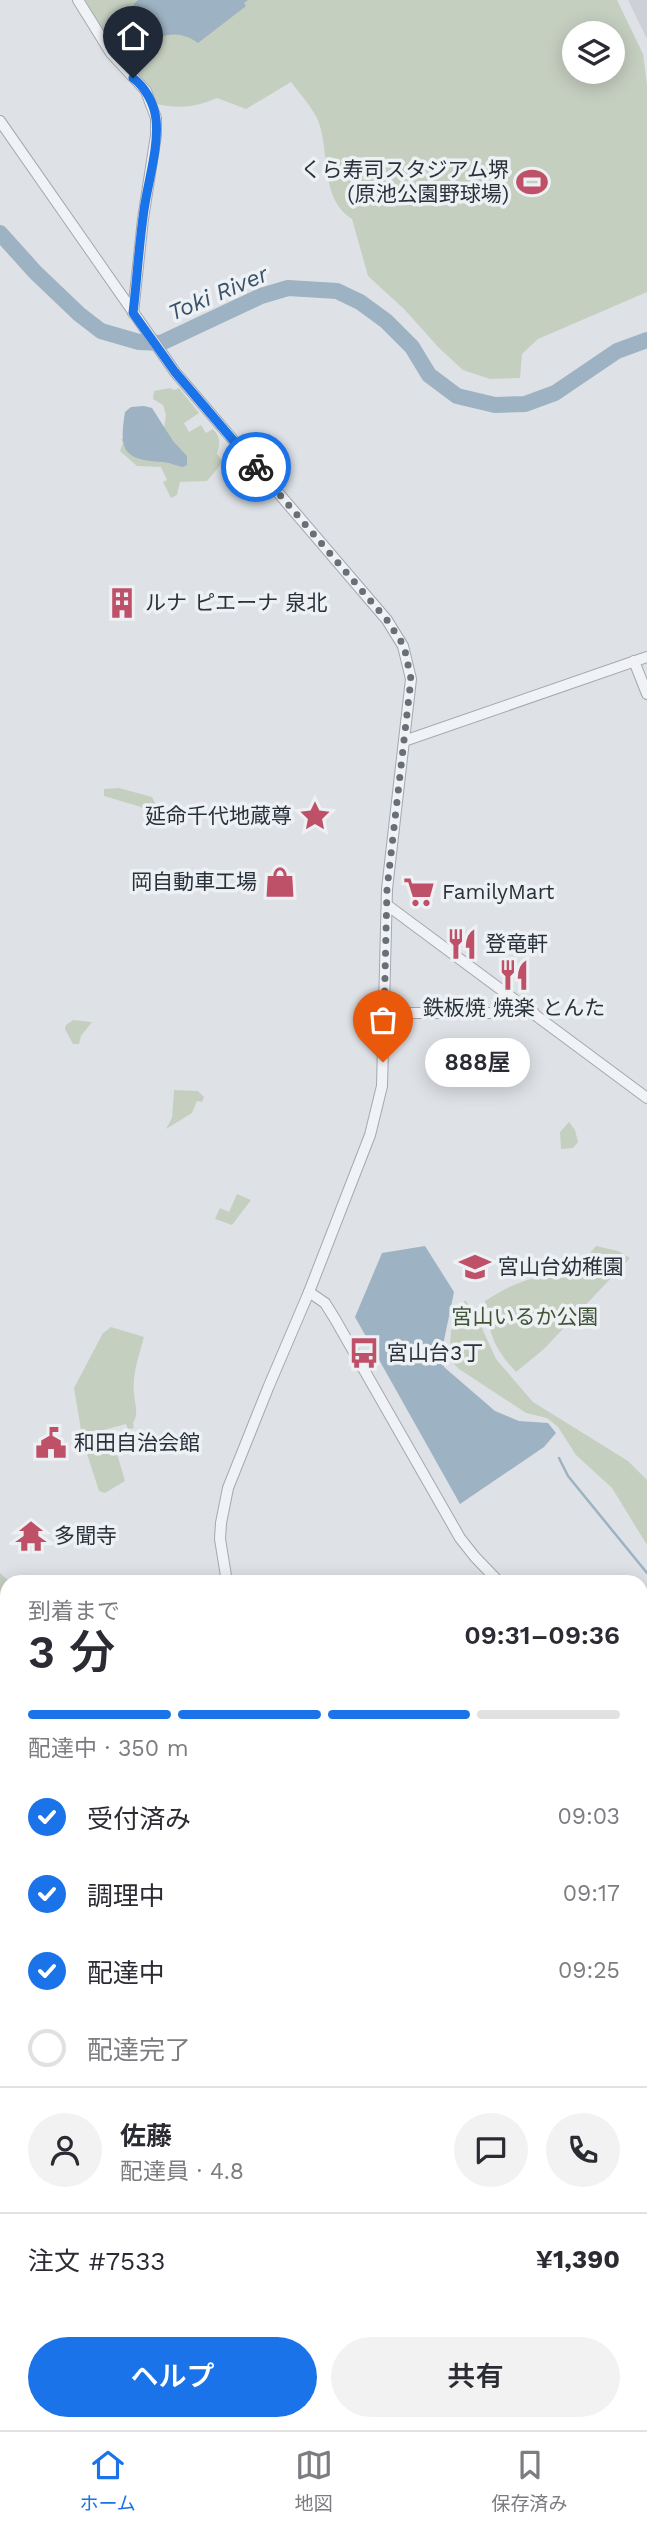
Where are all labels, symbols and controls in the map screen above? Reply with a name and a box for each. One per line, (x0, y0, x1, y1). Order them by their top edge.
pin (103, 6, 163, 78)
icon: home (114, 17, 152, 55)
map controls (562, 21, 625, 84)
button: layers (562, 21, 625, 84)
place label: くら寿司スタジアム堺 (原池公園野球場) (300, 157, 509, 206)
sports icon: くら寿司スタジアム堺 (原池公園野球場) (515, 165, 549, 199)
water label: Toki River (164, 260, 273, 327)
courier (221, 432, 291, 502)
icon: bike (237, 448, 275, 486)
building icon: ルナ ピエーナ 泉北 (105, 586, 139, 620)
place label: ルナ ピエーナ 泉北 (145, 590, 327, 615)
place icon: 延命千代地蔵尊 (298, 799, 332, 833)
place label: 延命千代地蔵尊 (145, 803, 292, 828)
shop icon: 岡自動車工場 (263, 865, 297, 899)
place label: 岡自動車工場 (131, 869, 257, 894)
supermarket icon: FamilyMart (402, 875, 436, 909)
place label: FamilyMart (442, 879, 555, 904)
restaurant icon: 登竜軒 (445, 927, 479, 961)
place label: 登竜軒 (485, 931, 548, 956)
restaurant icon: 鉄板焼 焼楽 とんた (497, 958, 531, 992)
pin (353, 990, 413, 1062)
place label: 鉄板焼 焼楽 とんた (423, 995, 605, 1020)
icon: bag (364, 1001, 402, 1039)
callout: 888屋 (425, 1038, 530, 1086)
text: 888屋 (445, 1049, 511, 1076)
school or university icon: 宮山台幼稚園 (458, 1250, 492, 1284)
place label: 宮山台幼稚園 (498, 1254, 624, 1279)
park label: 宮山いるか公園 (452, 1304, 599, 1329)
bus stop icon: 宮山台3丁 (347, 1336, 381, 1370)
place label: 宮山台3丁 (387, 1340, 483, 1365)
public building icon: 和田自治会館 (34, 1426, 68, 1460)
place label: 和田自治会館 (74, 1430, 200, 1455)
temple icon: 多聞寺 (14, 1519, 48, 1553)
place label: 多聞寺 (54, 1523, 117, 1548)
text: 到着まで (28, 1598, 120, 1625)
text: 09:31–09:36 (464, 1620, 620, 1650)
text: 3 分 (28, 1625, 115, 1679)
text: 配達中 · 350 m (28, 1735, 189, 1762)
icon: check (28, 1798, 66, 1836)
text: 09:03 (557, 1803, 620, 1830)
text: 受付済み (87, 1804, 191, 1834)
icon: check (28, 1875, 66, 1913)
text: 09:17 (563, 1880, 620, 1907)
text: 調理中 (87, 1881, 165, 1911)
icon: check (28, 1952, 66, 1990)
text: 09:25 (558, 1957, 620, 1984)
text: 配達中 (87, 1958, 165, 1988)
text: 配達完了 (87, 2035, 191, 2065)
button: person (28, 2113, 102, 2187)
button: chat (454, 2113, 528, 2187)
button: phone (546, 2113, 620, 2187)
text: 佐藤 (120, 2121, 172, 2151)
text: 配達員 · 4.8 (120, 2158, 244, 2185)
text: ¥1,390 (536, 2244, 620, 2274)
text: 注文 #7533 (28, 2246, 166, 2276)
button: ヘルプ (28, 2337, 317, 2417)
button: 共有 (331, 2337, 620, 2417)
tab: ホーム (79, 2446, 136, 2515)
tab: 地図 (295, 2446, 333, 2515)
tab: 保存済み (492, 2446, 568, 2515)

